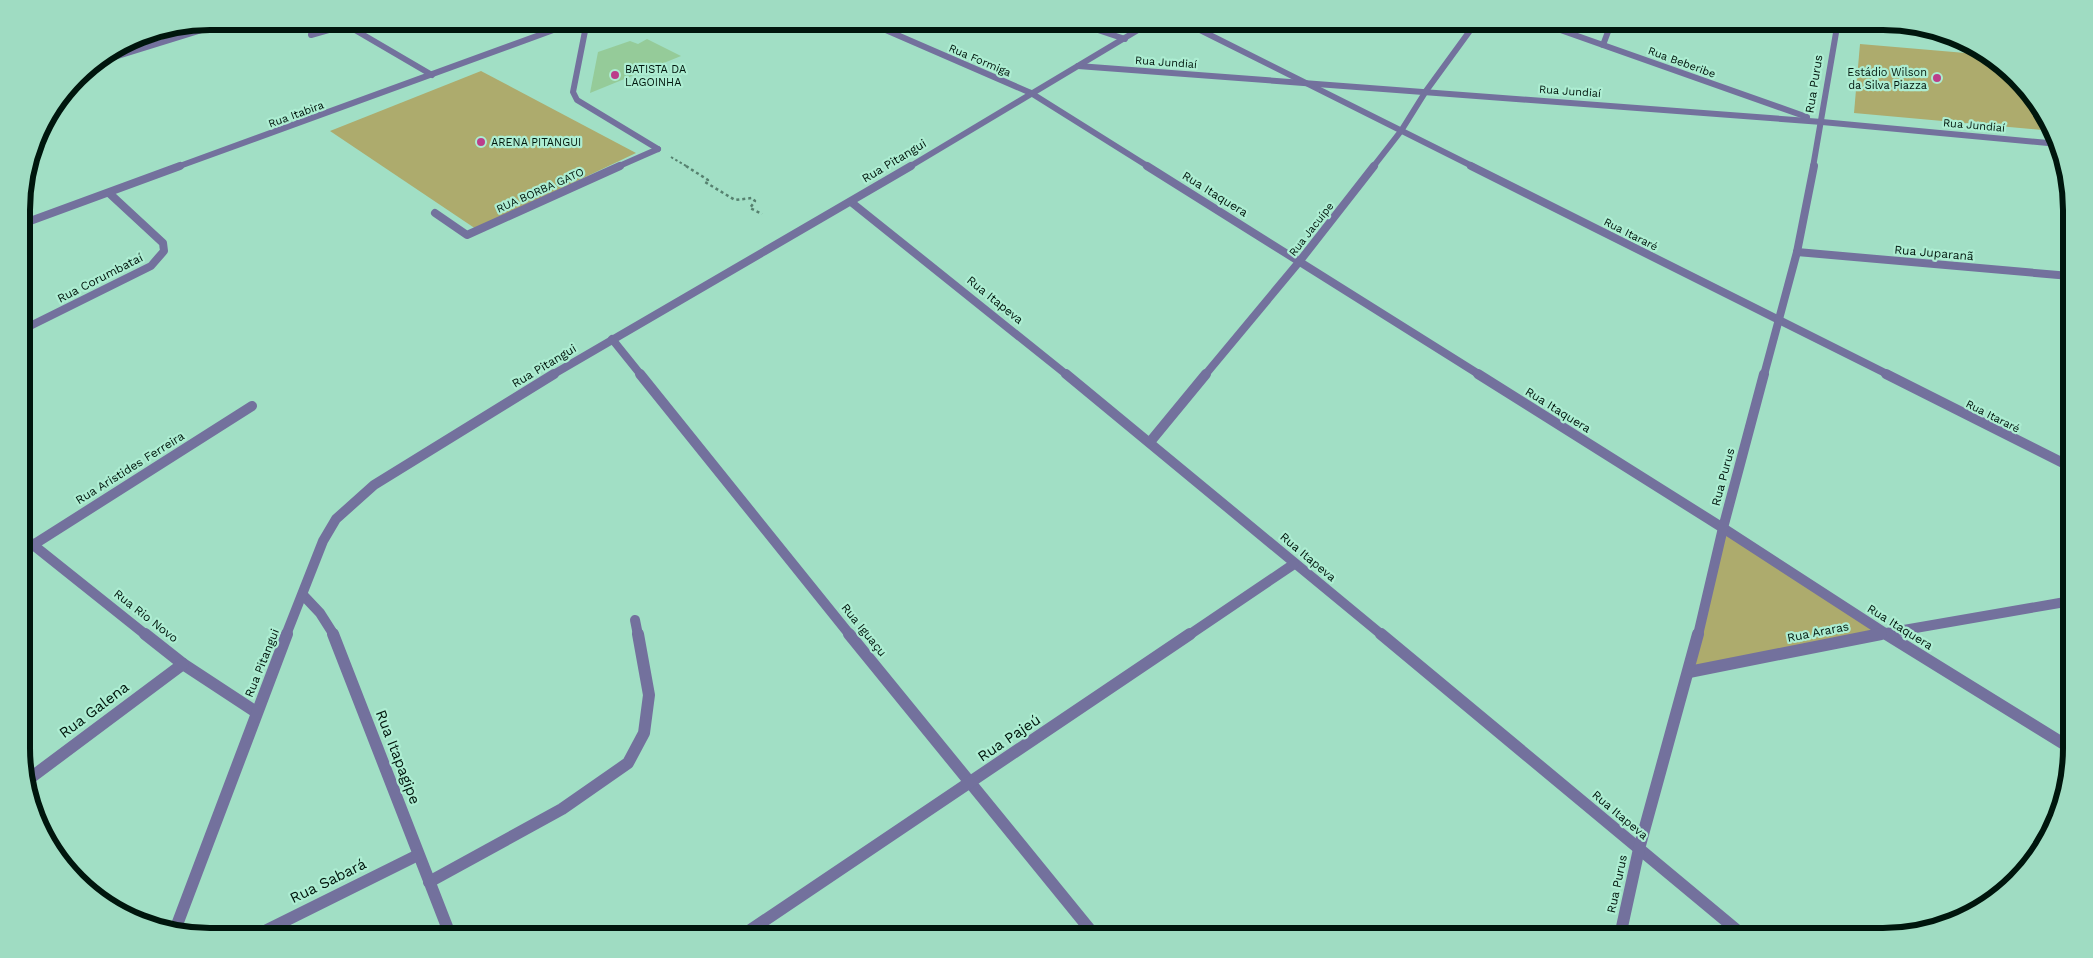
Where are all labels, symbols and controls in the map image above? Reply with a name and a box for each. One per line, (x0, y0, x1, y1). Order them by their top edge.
street label: Rua Formiga (947, 42, 1013, 79)
street label: Rua Beberibe (1646, 44, 1717, 81)
street label: Rua Jundiaí (1135, 54, 1197, 71)
street label: Rua Purus (1802, 54, 1826, 114)
place label: BATISTA DA LAGOINHA (625, 63, 686, 89)
place label: Estádio Wilson da Silva Piazza (1847, 66, 1927, 92)
marker: BATISTA DA LAGOINHA (609, 69, 621, 81)
marker: Estádio Wilson da Silva Piazza (1931, 72, 1943, 84)
street label: Rua Jundiaí (1539, 83, 1601, 100)
street label: Rua Itabira (267, 98, 326, 131)
street label: Rua Jundiaí (1942, 116, 2006, 135)
marker: ARENA PITANGUI (475, 136, 487, 148)
place label: ARENA PITANGUI (491, 136, 581, 149)
street label: Rua Pitangui (859, 136, 929, 186)
street label: RUA BORBA GATO (494, 165, 586, 216)
street label: Rua Itaquera (1180, 168, 1251, 220)
street label: Rua Jacuípe (1286, 200, 1336, 259)
street label: Rua Itararé (1602, 215, 1660, 254)
street label: Rua Juparanã (1894, 243, 1975, 263)
street label: Rua Corumbataí (55, 250, 145, 306)
street label: Rua Itapeva (964, 273, 1026, 327)
street label: Rua Pitangui (509, 341, 579, 391)
street label: Rua Itaquera (1523, 384, 1594, 436)
street label: Rua Itararé (1964, 397, 2022, 436)
street label: Rua Aristides Ferreira (73, 429, 187, 507)
street label: Rua Purus (1709, 447, 1737, 507)
street label: Rua Itapeva (1277, 530, 1339, 584)
street label: Rua Rio Novo (111, 587, 181, 645)
street label: Rua Iguaçu (838, 601, 890, 659)
street label: Rua Itaquera (1865, 601, 1936, 653)
street label: Rua Araras (1786, 619, 1850, 645)
street label: Rua Pitangui (242, 627, 282, 699)
street label: Rua Galena (56, 678, 133, 742)
street label: Rua Itapagipe (372, 707, 424, 807)
street label: Rua Pajeú (974, 710, 1044, 766)
street label: Rua Itapeva (1589, 788, 1651, 842)
street label: Rua Purus (1604, 854, 1630, 914)
street label: Rua Sabará (287, 855, 370, 907)

